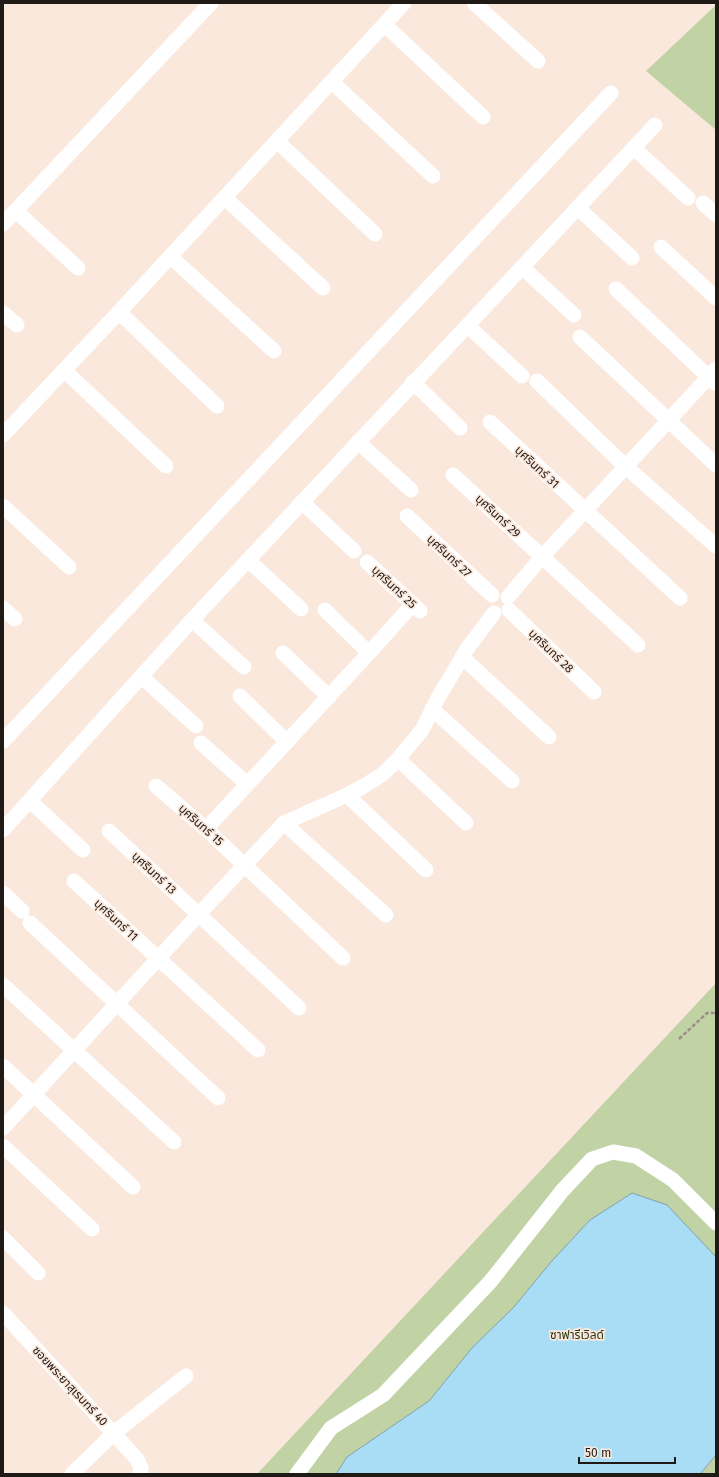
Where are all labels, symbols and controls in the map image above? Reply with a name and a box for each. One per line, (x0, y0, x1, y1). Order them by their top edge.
street label: บุศรินทร์ 31 (512, 443, 562, 491)
street label: บุศรินทร์ 29 (473, 492, 523, 540)
street label: บุศรินทร์ 27 (424, 532, 474, 580)
street label: บุศรินทร์ 25 (369, 563, 419, 611)
street label: บุศรินทร์ 28 (526, 626, 577, 676)
street label: บุศรินทร์ 15 (176, 801, 226, 849)
street label: บุศรินทร์ 13 (129, 849, 179, 897)
street label: บุศรินทร์ 11 (91, 896, 141, 944)
park label: ซาฟารีเวิลด์ (550, 1328, 604, 1342)
street label: ซอยพระยาสุเรนทร์ 40 (29, 1343, 111, 1429)
scale bar (579, 1439, 675, 1465)
text: 50 m (585, 1446, 611, 1460)

